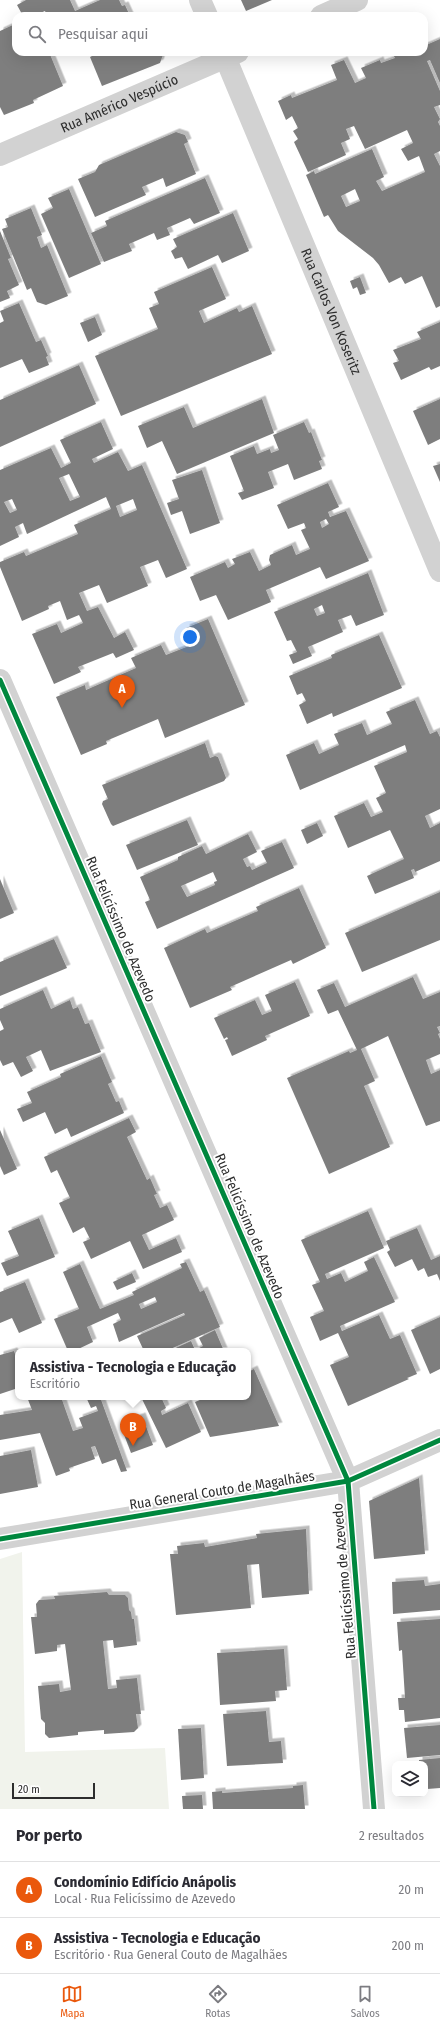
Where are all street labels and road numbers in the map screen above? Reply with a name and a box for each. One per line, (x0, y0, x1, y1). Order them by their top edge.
street label: Rua Américo Vespúcio (58, 71, 181, 137)
street label: Rua Carlos Von Koseritz (297, 246, 365, 377)
street label: Rua Felicíssimo de Azevedo (82, 854, 159, 1005)
street label: Rua Felicíssimo de Azevedo (211, 1151, 288, 1302)
street label: Rua General Couto de Magalhães (128, 1467, 316, 1514)
street label: Rua Felicíssimo de Azevedo (329, 1502, 360, 1660)

